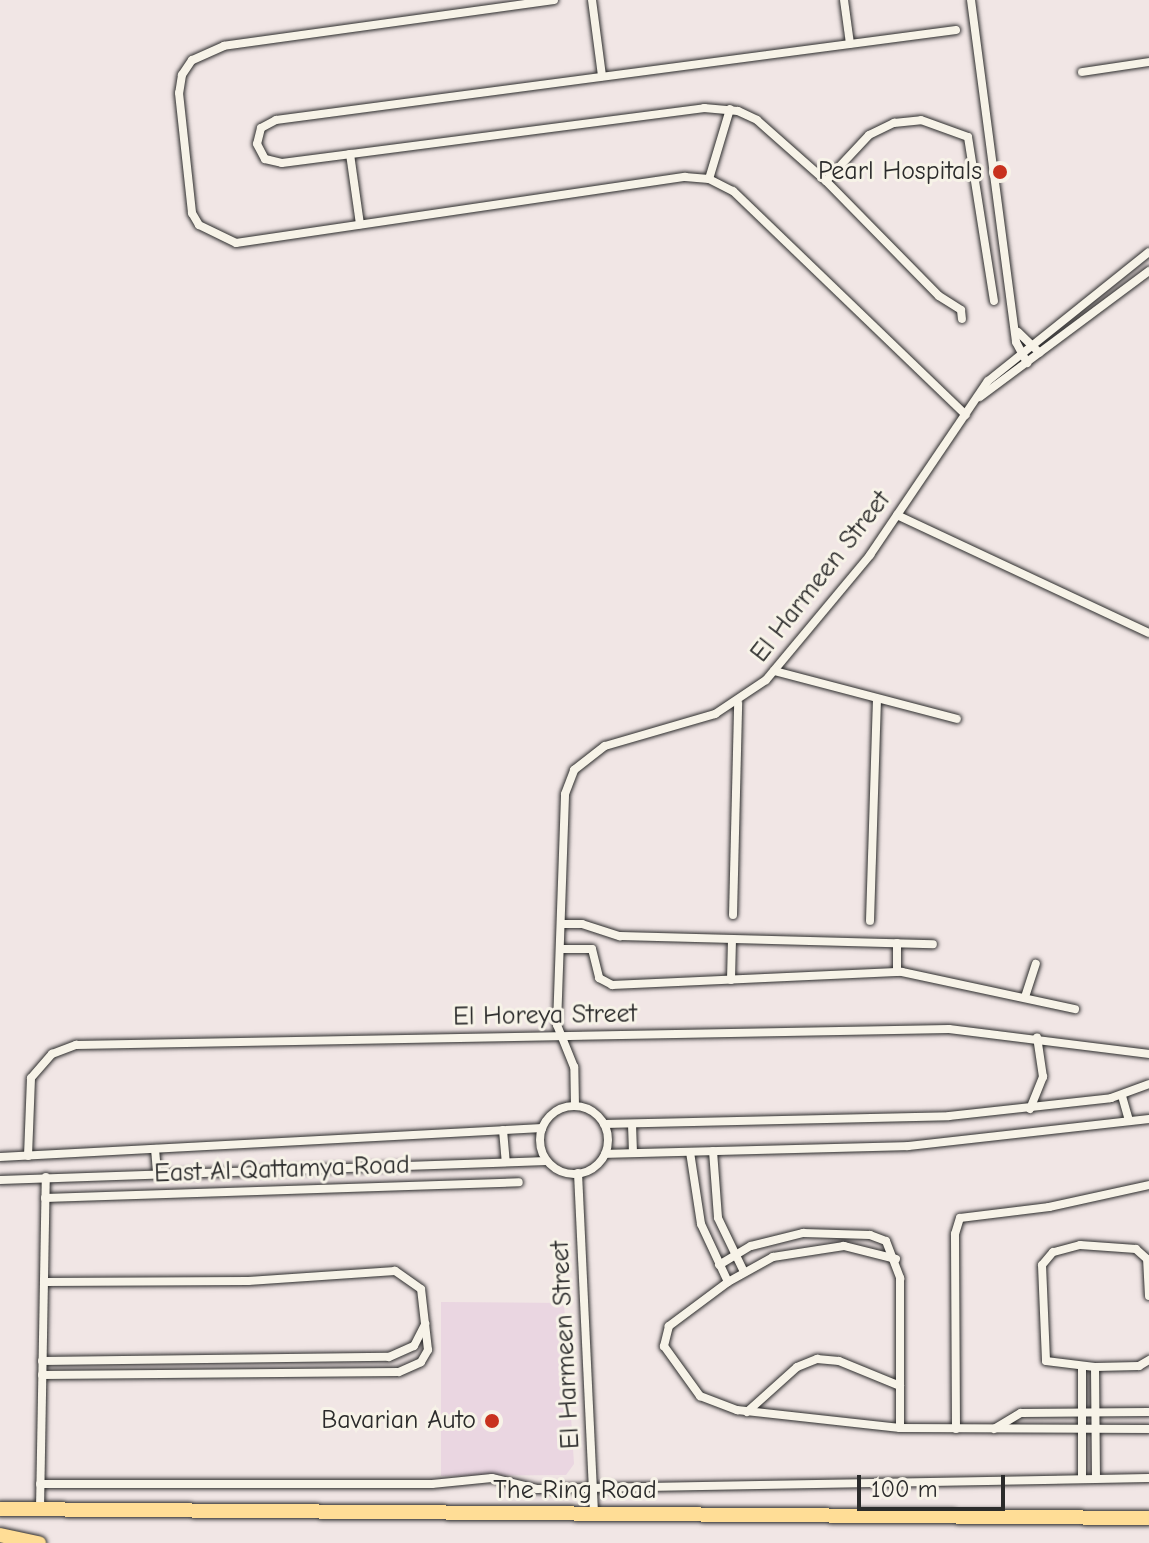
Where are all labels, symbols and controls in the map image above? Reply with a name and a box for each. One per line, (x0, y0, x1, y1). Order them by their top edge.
place label: Pearl Hospitals (818, 156, 982, 188)
marker: Pearl Hospitals (989, 161, 1011, 183)
street label: El Harmeen Street (745, 485, 897, 669)
street label: El Horeya Street (453, 999, 637, 1033)
street label: East Al Qattamya Road (154, 1150, 410, 1190)
street label: El Harmeen Street (545, 1240, 587, 1450)
place label: Bavarian Auto (321, 1405, 476, 1437)
marker: Bavarian Auto (483, 1412, 501, 1430)
scale bar (861, 1459, 1009, 1509)
street label: The Ring Road (493, 1475, 657, 1507)
text: 100 m (871, 1475, 938, 1503)

